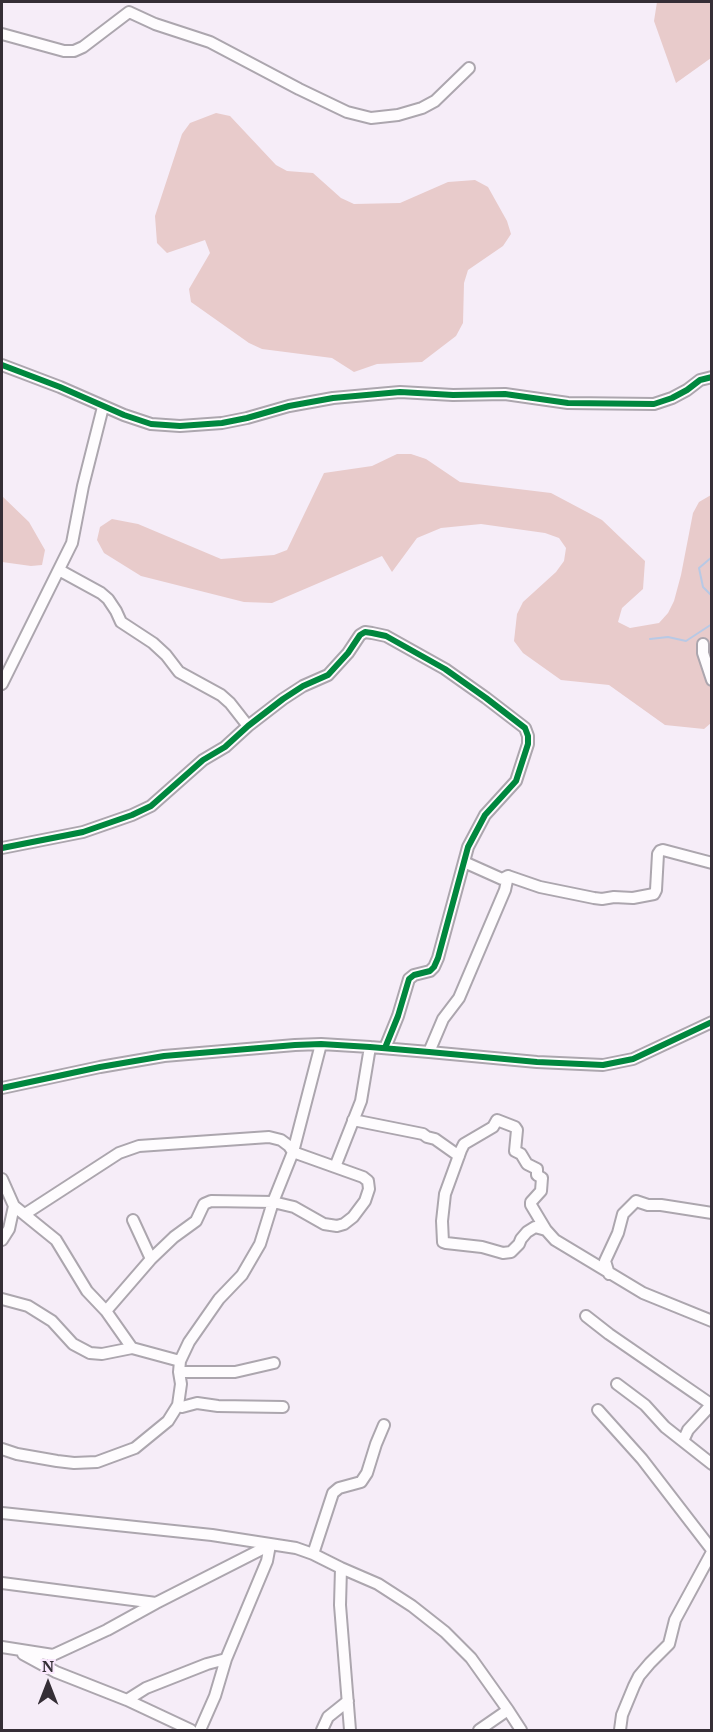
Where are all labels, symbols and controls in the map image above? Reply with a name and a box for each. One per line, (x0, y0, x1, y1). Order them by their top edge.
north arrow (18, 1654, 78, 1714)
text: N (42, 1655, 54, 1677)

